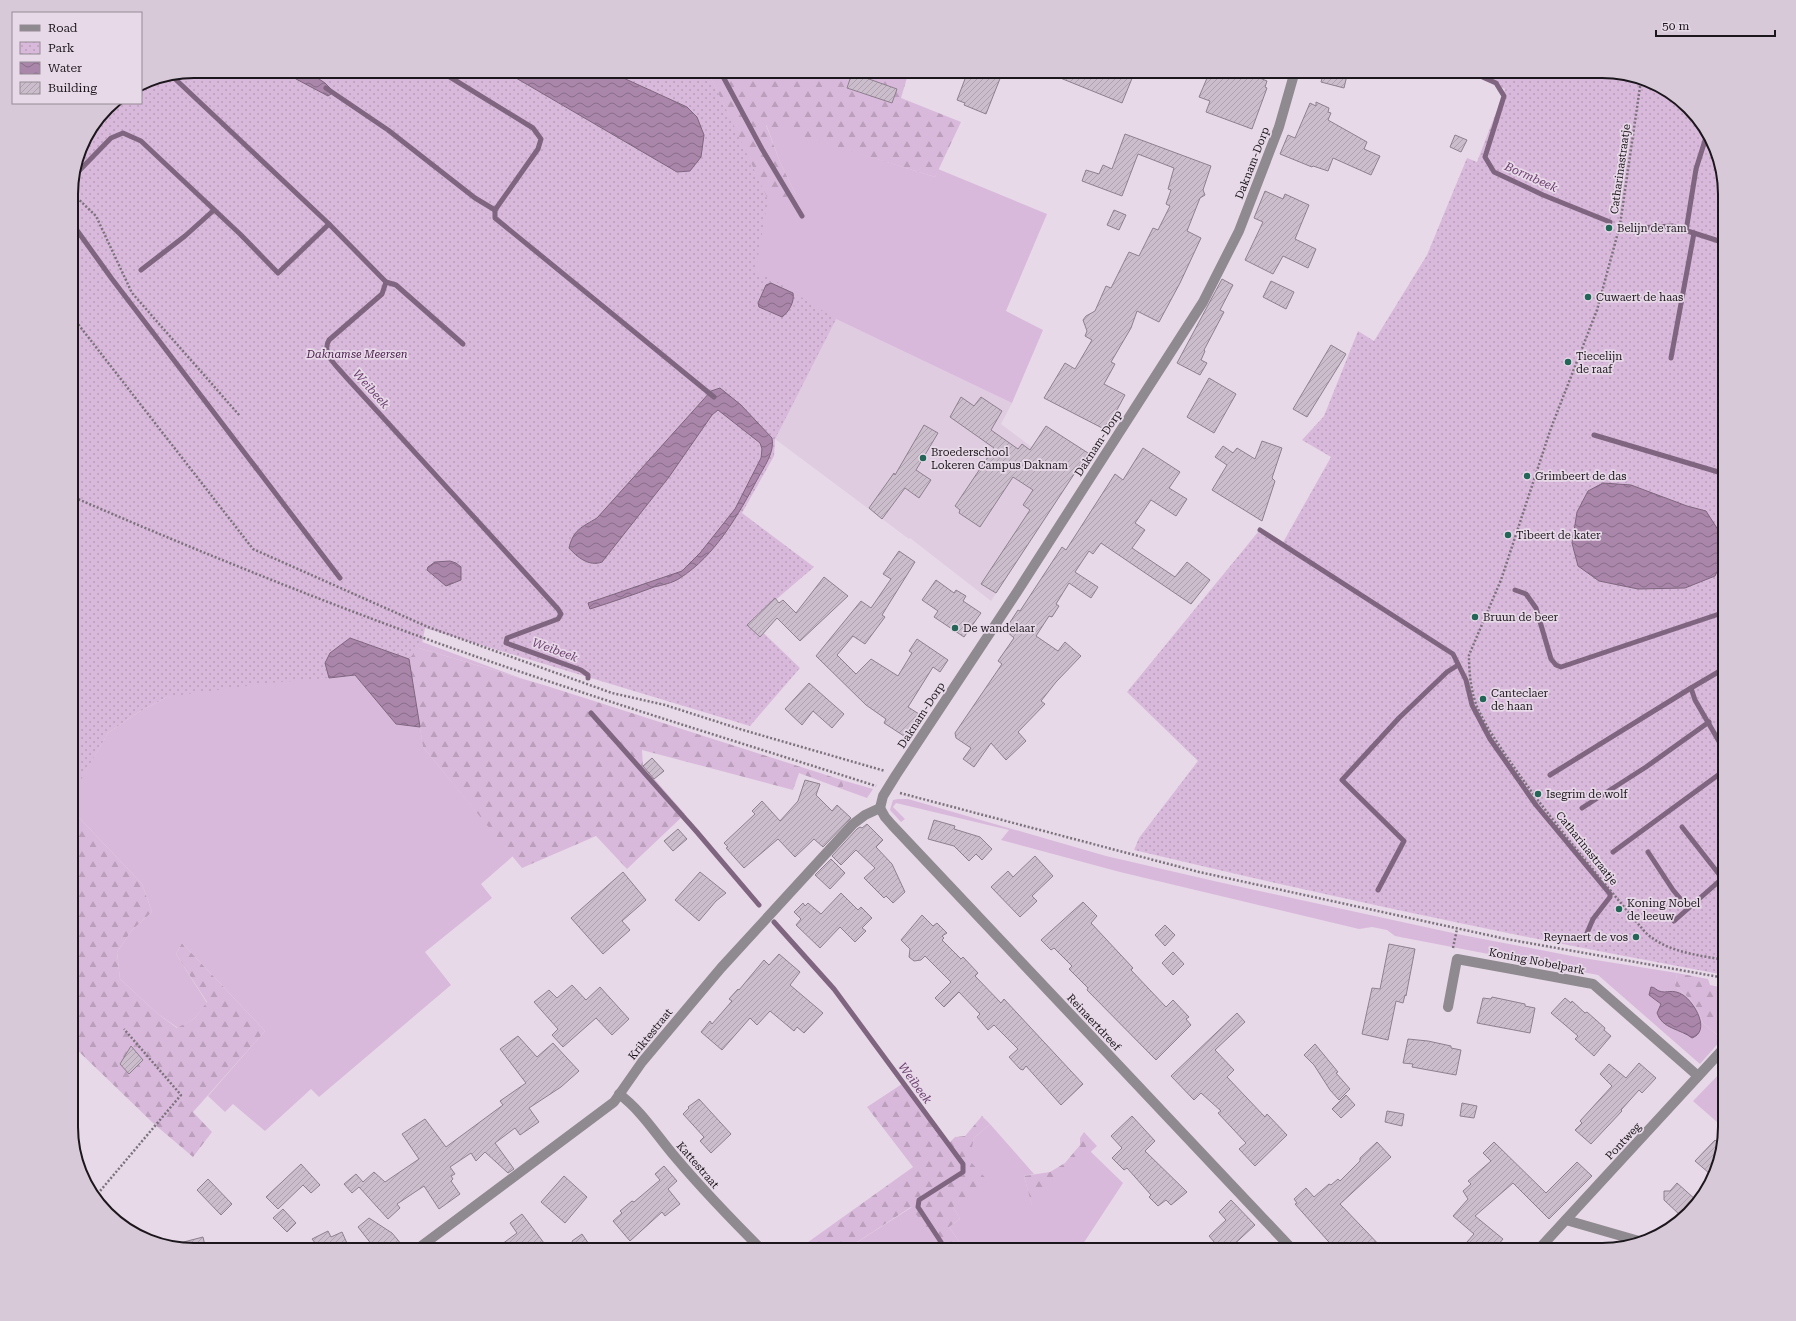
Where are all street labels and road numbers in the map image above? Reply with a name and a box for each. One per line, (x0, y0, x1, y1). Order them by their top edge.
street label: Catharinastraatje (1608, 123, 1633, 215)
street label: Daknam-Dorp (1233, 125, 1272, 201)
street label: Daknam-Dorp (1072, 408, 1125, 479)
street label: Daknam-Dorp (895, 680, 948, 751)
street label: Catharinastraatje (1553, 809, 1620, 888)
street label: Koning Nobelpark (1488, 946, 1586, 977)
street label: Reinaertdreef (1064, 991, 1124, 1054)
street label: Kriktestraat (626, 1006, 675, 1063)
street label: Pontweg (1603, 1120, 1644, 1163)
street label: Kattestraat (674, 1139, 721, 1191)

